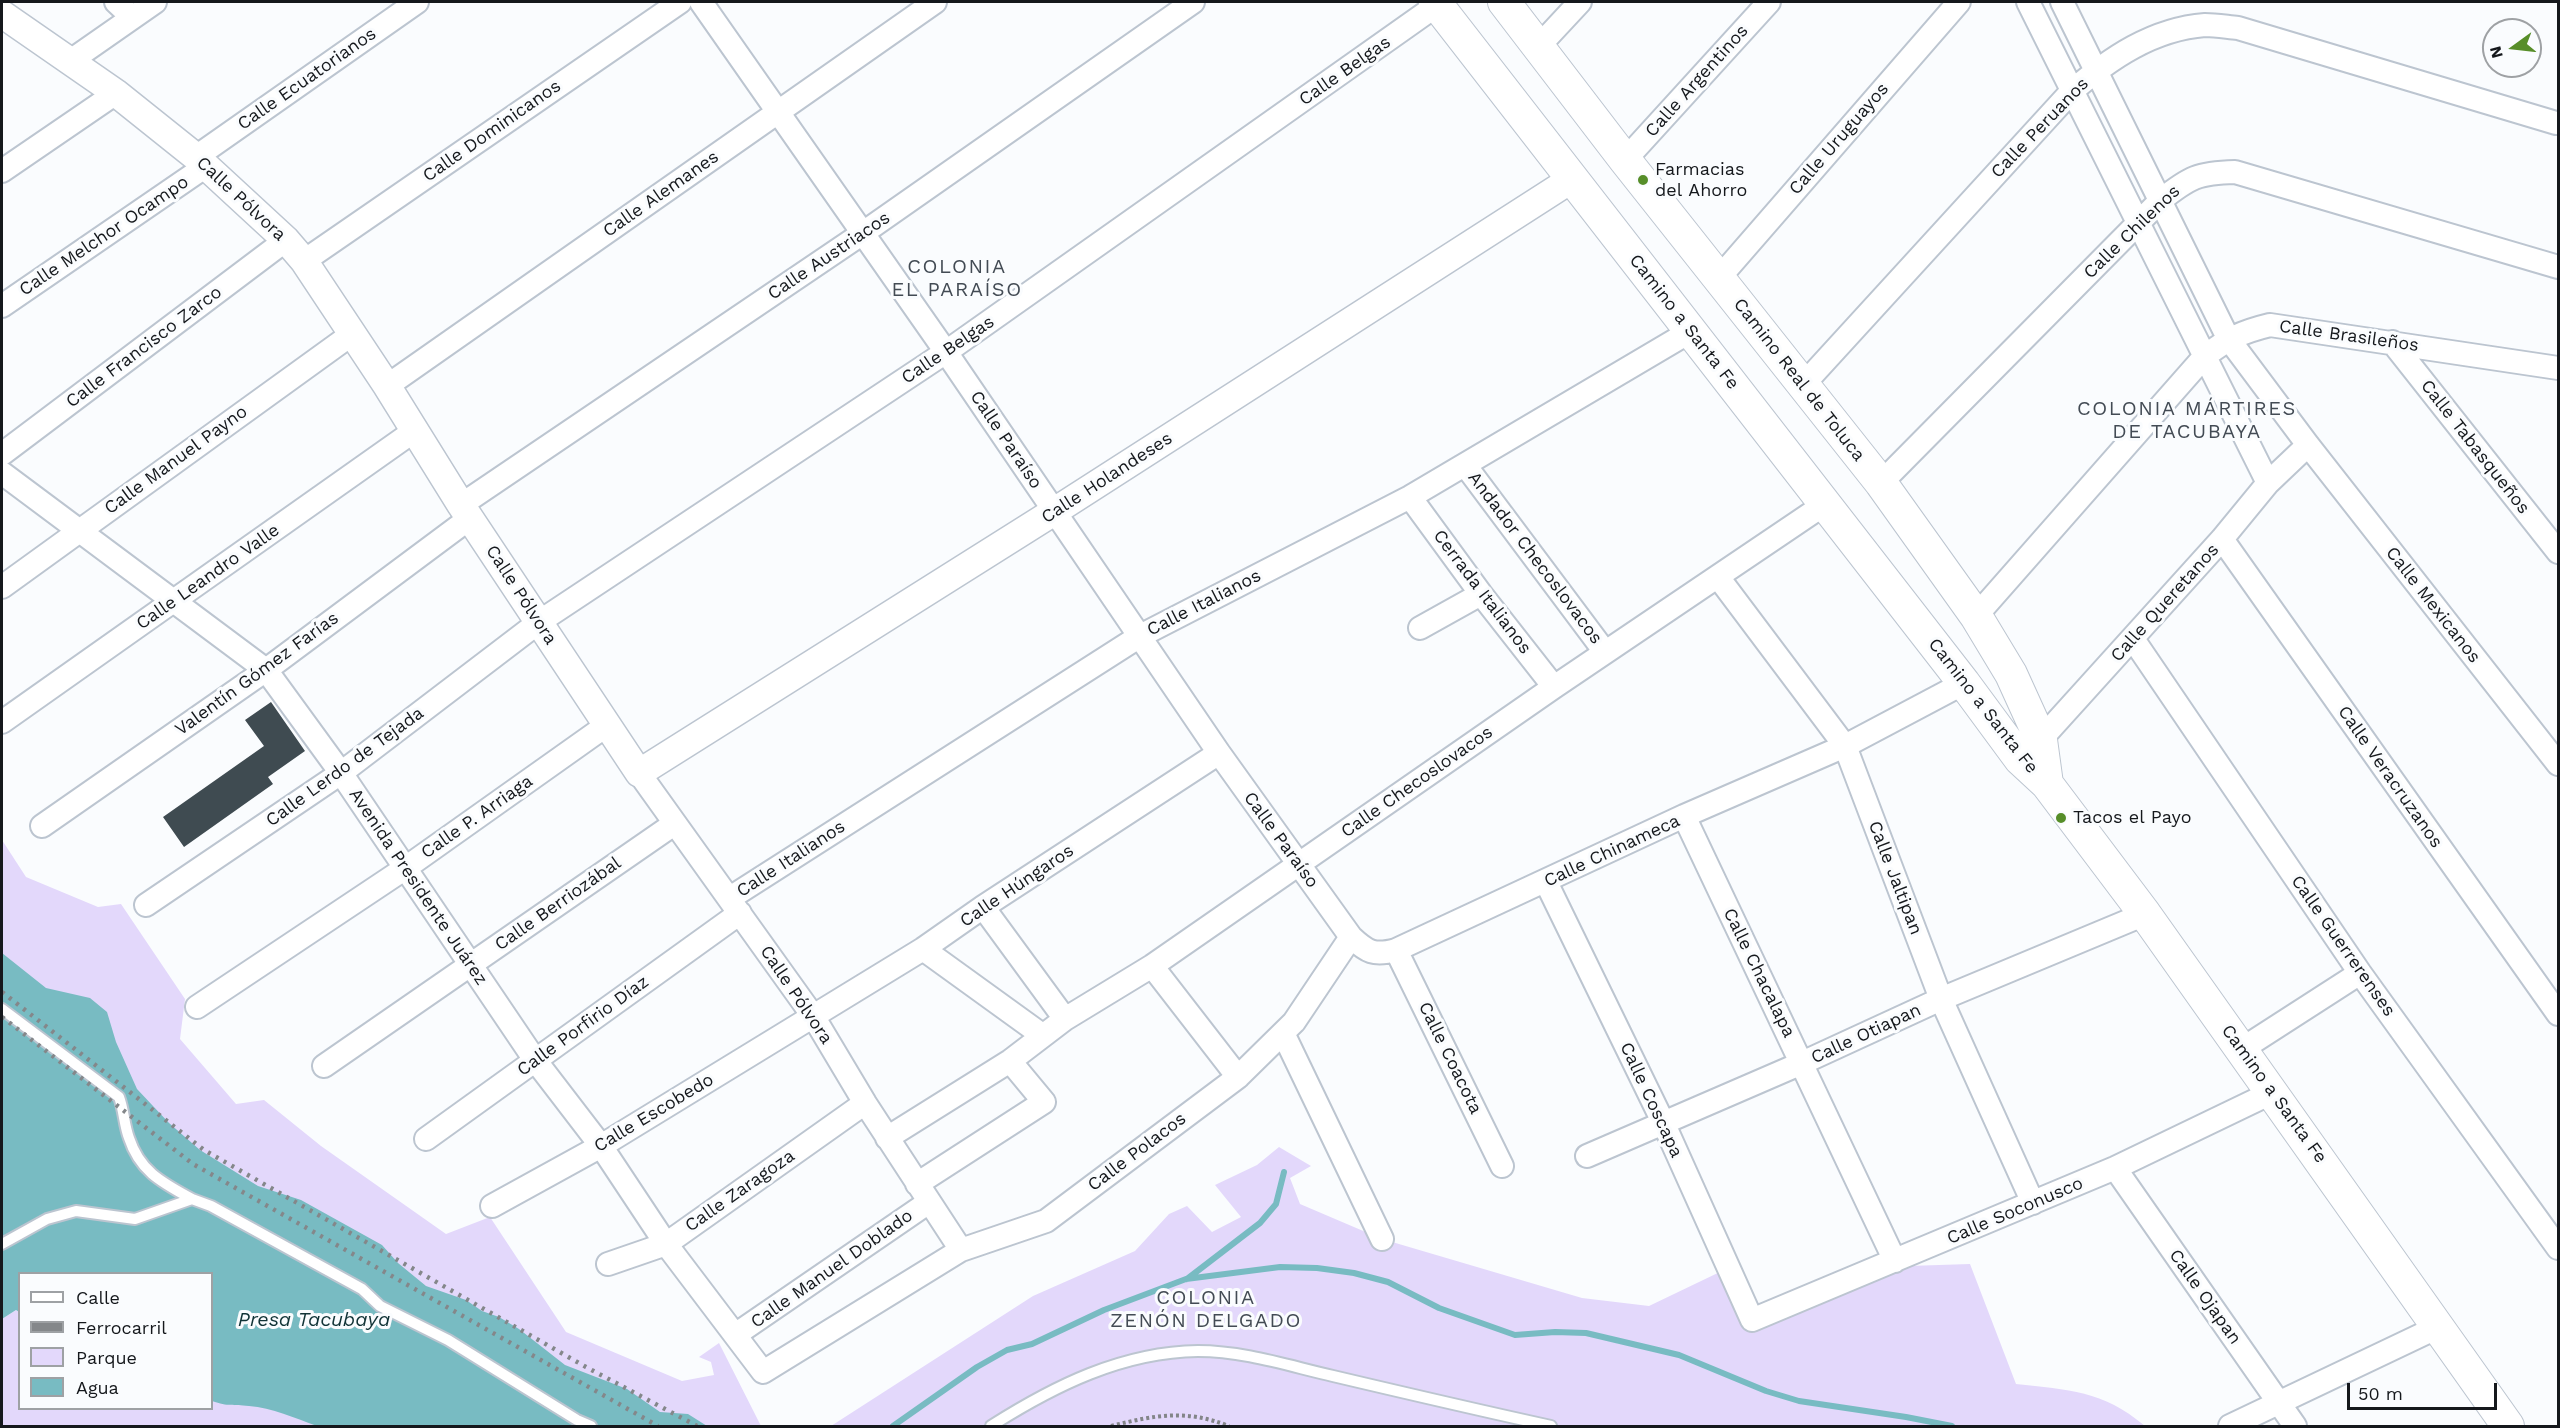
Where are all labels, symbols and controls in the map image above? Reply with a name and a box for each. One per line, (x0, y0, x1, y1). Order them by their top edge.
north arrow (2482, 18, 2542, 78)
street label: Calle Argentinos (1641, 20, 1753, 142)
street label: Calle Ecuatorianos (234, 23, 380, 135)
street label: Calle Belgas (1295, 31, 1395, 111)
text: N (2485, 44, 2507, 60)
street label: Calle Peruanos (1987, 73, 2093, 183)
street label: Calle Dominicanos (419, 75, 565, 187)
street label: Calle Uruguayos (1785, 79, 1893, 199)
street label: Calle Alemanes (599, 146, 723, 242)
street label: Calle Pólvora (192, 152, 290, 246)
place label: Farmacias del Ahorro (1655, 159, 1747, 201)
street label: Calle Melchor Ocampo (15, 171, 193, 301)
marker: Farmacias del Ahorro (1636, 173, 1650, 187)
street label: Calle Chilenos (2079, 181, 2185, 283)
street label: Calle Austriacos (764, 207, 894, 305)
street label: Camino a Santa Fe (1624, 250, 1744, 394)
district label: COLONIA EL PARAÍSO (891, 255, 1023, 302)
street label: Calle Francisco Zarco (62, 281, 226, 413)
street label: Camino Real de Toluca (1729, 294, 1869, 466)
street label: Calle Belgas (898, 311, 998, 389)
street label: Calle Brasileños (2278, 316, 2420, 356)
street label: Calle Tabasqueños (2416, 376, 2534, 518)
street label: Calle Paraíso (965, 387, 1047, 493)
district label: COLONIA MÁRTIRES DE TACUBAYA (2077, 397, 2297, 444)
street label: Calle Manuel Payno (100, 401, 252, 519)
street label: Calle Holandeses (1037, 428, 1177, 528)
street label: Andador Checoslovacos (1463, 468, 1607, 648)
street label: Calle Leandro Valle (132, 519, 284, 635)
street label: Cerrada Italianos (1428, 526, 1536, 658)
street label: Calle Queretanos (2106, 540, 2224, 666)
street label: Calle Pólvora (481, 541, 561, 649)
street label: Calle Mexicanos (2381, 543, 2485, 667)
street label: Calle Italianos (1143, 565, 1265, 641)
street label: Valentín Gómez Farías (171, 608, 343, 740)
street label: Camino a Santa Fe (1923, 634, 2043, 778)
street label: Calle Lerdo de Tejada (262, 702, 428, 832)
street label: Calle Veracruzanos (2333, 702, 2447, 852)
street label: Calle Checoslovacos (1337, 721, 1497, 843)
street label: Calle P. Arriaga (417, 771, 537, 863)
street label: Avenida Presidente Juárez (344, 785, 492, 989)
street label: Calle Paraíso (1239, 788, 1323, 892)
place label: Tacos el Payo (2073, 807, 2192, 829)
street label: Calle Chinameca (1541, 810, 1683, 892)
marker: Tacos el Payo (2054, 811, 2068, 825)
street label: Calle Italianos (733, 816, 849, 902)
street label: Calle Jaltipan (1863, 818, 1927, 938)
street label: Calle Húngaros (956, 840, 1078, 932)
street label: Calle Berriozábal (491, 852, 625, 956)
street label: Calle Guerrerenses (2286, 871, 2400, 1021)
street label: Calle Chacalapa (1718, 905, 1800, 1041)
street label: Calle Pólvora (755, 942, 837, 1048)
street label: Calle Porfirio Díaz (513, 971, 653, 1081)
street label: Calle Coacota (1414, 999, 1486, 1117)
street label: Calle Otiapan (1808, 999, 1924, 1069)
street label: Camino a Santa Fe (2217, 1021, 2331, 1167)
street label: Calle Coscapa (1615, 1039, 1687, 1161)
street label: Calle Escobedo (590, 1069, 718, 1157)
street label: Calle Polacos (1083, 1108, 1191, 1196)
street label: Calle Zaragoza (681, 1145, 799, 1237)
street label: Calle Soconusco (1944, 1173, 2086, 1249)
street label: Calle Manuel Doblado (747, 1205, 917, 1333)
street label: Calle Ojapan (2164, 1245, 2246, 1349)
legend (18, 1272, 213, 1410)
district label: COLONIA ZENÓN DELGADO (1110, 1286, 1302, 1333)
text: Calle (76, 1287, 120, 1308)
water label: Presa Tacubaya (238, 1308, 390, 1332)
text: Ferrocarril (76, 1317, 167, 1338)
text: Parque (76, 1347, 137, 1368)
scale bar (2350, 1371, 2500, 1409)
text: Agua (76, 1377, 119, 1398)
text: 50 m (2358, 1383, 2403, 1404)

